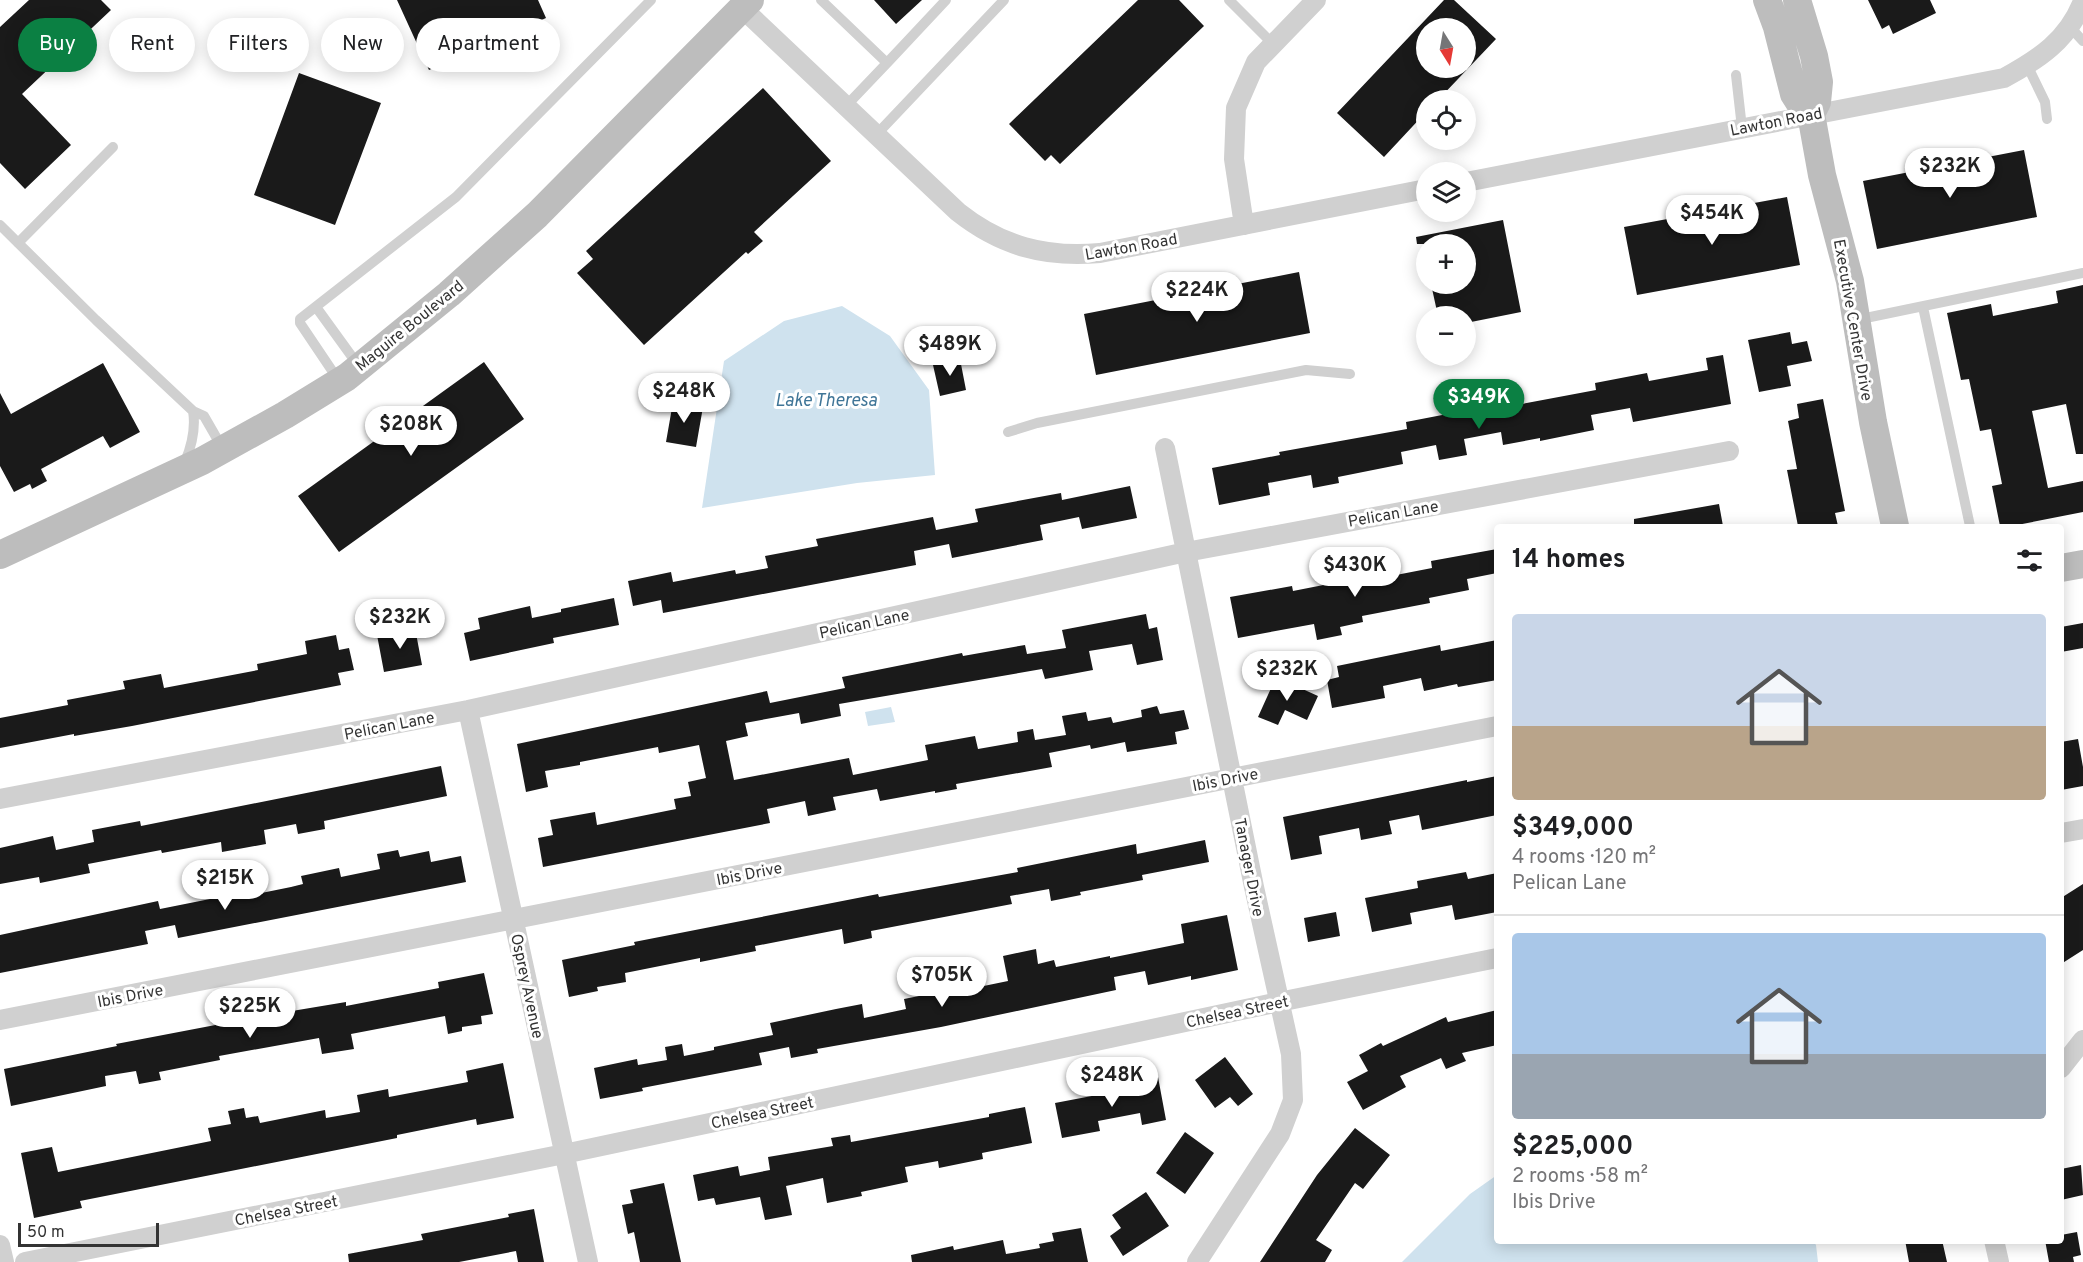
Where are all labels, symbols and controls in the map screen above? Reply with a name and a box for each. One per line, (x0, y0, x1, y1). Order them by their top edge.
chip: Buy (18, 18, 97, 72)
chip: Rent (109, 18, 195, 72)
chip: Filters (207, 18, 309, 72)
chip: New (321, 18, 404, 72)
chip: Apartment (416, 18, 560, 72)
north arrow (1416, 18, 1476, 78)
map controls (1416, 18, 1476, 366)
button: locate (1416, 90, 1476, 150)
street label: Lawton Road (1729, 104, 1824, 142)
pin: $232K (1908, 148, 1992, 199)
text: $232K (1919, 154, 1981, 180)
button: layers (1416, 162, 1476, 222)
pin: $454K (1670, 195, 1754, 246)
text: $454K (1680, 201, 1744, 227)
street label: Lawton Road (1084, 230, 1179, 266)
button: + (1416, 234, 1476, 294)
street label: Executive Center Drive (1828, 238, 1876, 403)
pin: $224K (1155, 272, 1239, 323)
street label: Maguire Boulevard (352, 277, 468, 376)
text: $224K (1165, 278, 1229, 304)
button: − (1416, 306, 1476, 366)
pin: $489K (908, 326, 992, 377)
text: $489K (918, 332, 982, 358)
pin: $248K (642, 373, 726, 424)
text: $248K (652, 379, 716, 405)
pin: $349K (1437, 379, 1521, 430)
text: $349K (1447, 385, 1511, 411)
water label: Lake Theresa (775, 390, 878, 413)
pin: $208K (369, 406, 453, 457)
text: $208K (379, 412, 443, 438)
street label: Pelican Lane (1346, 497, 1440, 533)
text: 14 homes (1512, 544, 1626, 577)
icon: filters (2013, 544, 2046, 577)
pin: $430K (1313, 547, 1397, 598)
text: $430K (1323, 553, 1387, 579)
pin: $232K (358, 599, 442, 650)
text: $232K (369, 605, 431, 631)
street label: Pelican Lane (818, 606, 911, 644)
pin: $232K (1245, 651, 1329, 702)
icon: home (1725, 653, 1833, 761)
text: $232K (1256, 657, 1318, 683)
street label: Pelican Lane (342, 708, 436, 746)
street label: Ibis Drive (1191, 765, 1260, 797)
text: $349,000 (1512, 812, 1634, 845)
street label: Tanager Drive (1229, 816, 1267, 918)
text: 4 rooms · 120 m² (1512, 845, 1656, 871)
street label: Ibis Drive (715, 859, 784, 891)
pin: $215K (183, 860, 267, 911)
text: $215K (196, 866, 254, 892)
text: Pelican Lane (1512, 871, 1627, 897)
street label: Osprey Avenue (505, 932, 547, 1041)
pin: $705K (900, 957, 984, 1008)
text: $705K (911, 963, 973, 989)
icon: home (1725, 972, 1833, 1080)
street label: Ibis Drive (96, 981, 165, 1013)
pin: $225K (208, 988, 292, 1039)
street label: Chelsea Street (1184, 992, 1291, 1034)
text: $225K (219, 994, 281, 1020)
pin: $248K (1070, 1057, 1154, 1108)
text: $248K (1080, 1063, 1144, 1089)
street label: Chelsea Street (709, 1093, 816, 1135)
text: $225,000 (1512, 1131, 1633, 1164)
text: 2 rooms · 58 m² (1512, 1164, 1648, 1190)
text: Ibis Drive (1512, 1190, 1595, 1216)
street label: Chelsea Street (233, 1192, 340, 1232)
scale bar (18, 1220, 159, 1248)
text: 50 m (27, 1223, 65, 1243)

